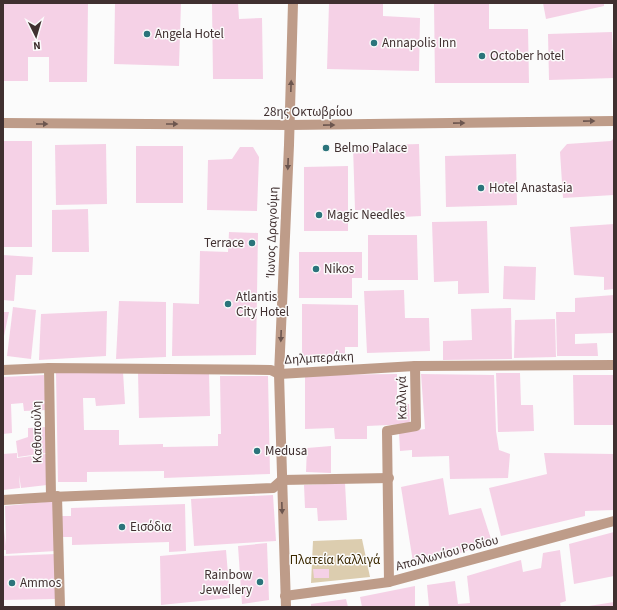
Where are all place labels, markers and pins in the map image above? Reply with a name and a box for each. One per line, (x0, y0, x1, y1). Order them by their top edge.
place label: Angela Hotel (155, 25, 224, 43)
marker: Angela Hotel (142, 29, 152, 39)
place label: Annapolis Inn (382, 34, 456, 52)
marker: Annapolis Inn (369, 38, 379, 48)
place label: October hotel (490, 47, 564, 65)
marker: October hotel (477, 51, 487, 61)
place label: Belmo Palace (334, 139, 407, 157)
marker: Belmo Palace (321, 143, 331, 153)
place label: Hotel Anastasia (489, 179, 573, 197)
marker: Hotel Anastasia (476, 183, 486, 193)
place label: Magic Needles (327, 206, 406, 224)
marker: Magic Needles (314, 210, 324, 220)
place label: Terrace (204, 234, 244, 252)
marker: Terrace (247, 238, 257, 248)
place label: Nikos (324, 260, 355, 278)
marker: Nikos (311, 264, 321, 274)
place label: Atlantis City Hotel (236, 288, 289, 321)
marker: Atlantis City Hotel (223, 299, 233, 309)
place label: Medusa (265, 442, 307, 460)
marker: Medusa (252, 446, 262, 456)
place label: Εισόδια (130, 518, 172, 536)
marker: Εισόδια (117, 522, 127, 532)
place label: Rainbow Jewellery (200, 566, 253, 599)
place label: Ammos (20, 574, 62, 592)
marker: Rainbow Jewellery (255, 577, 265, 587)
marker: Ammos (7, 578, 17, 588)

